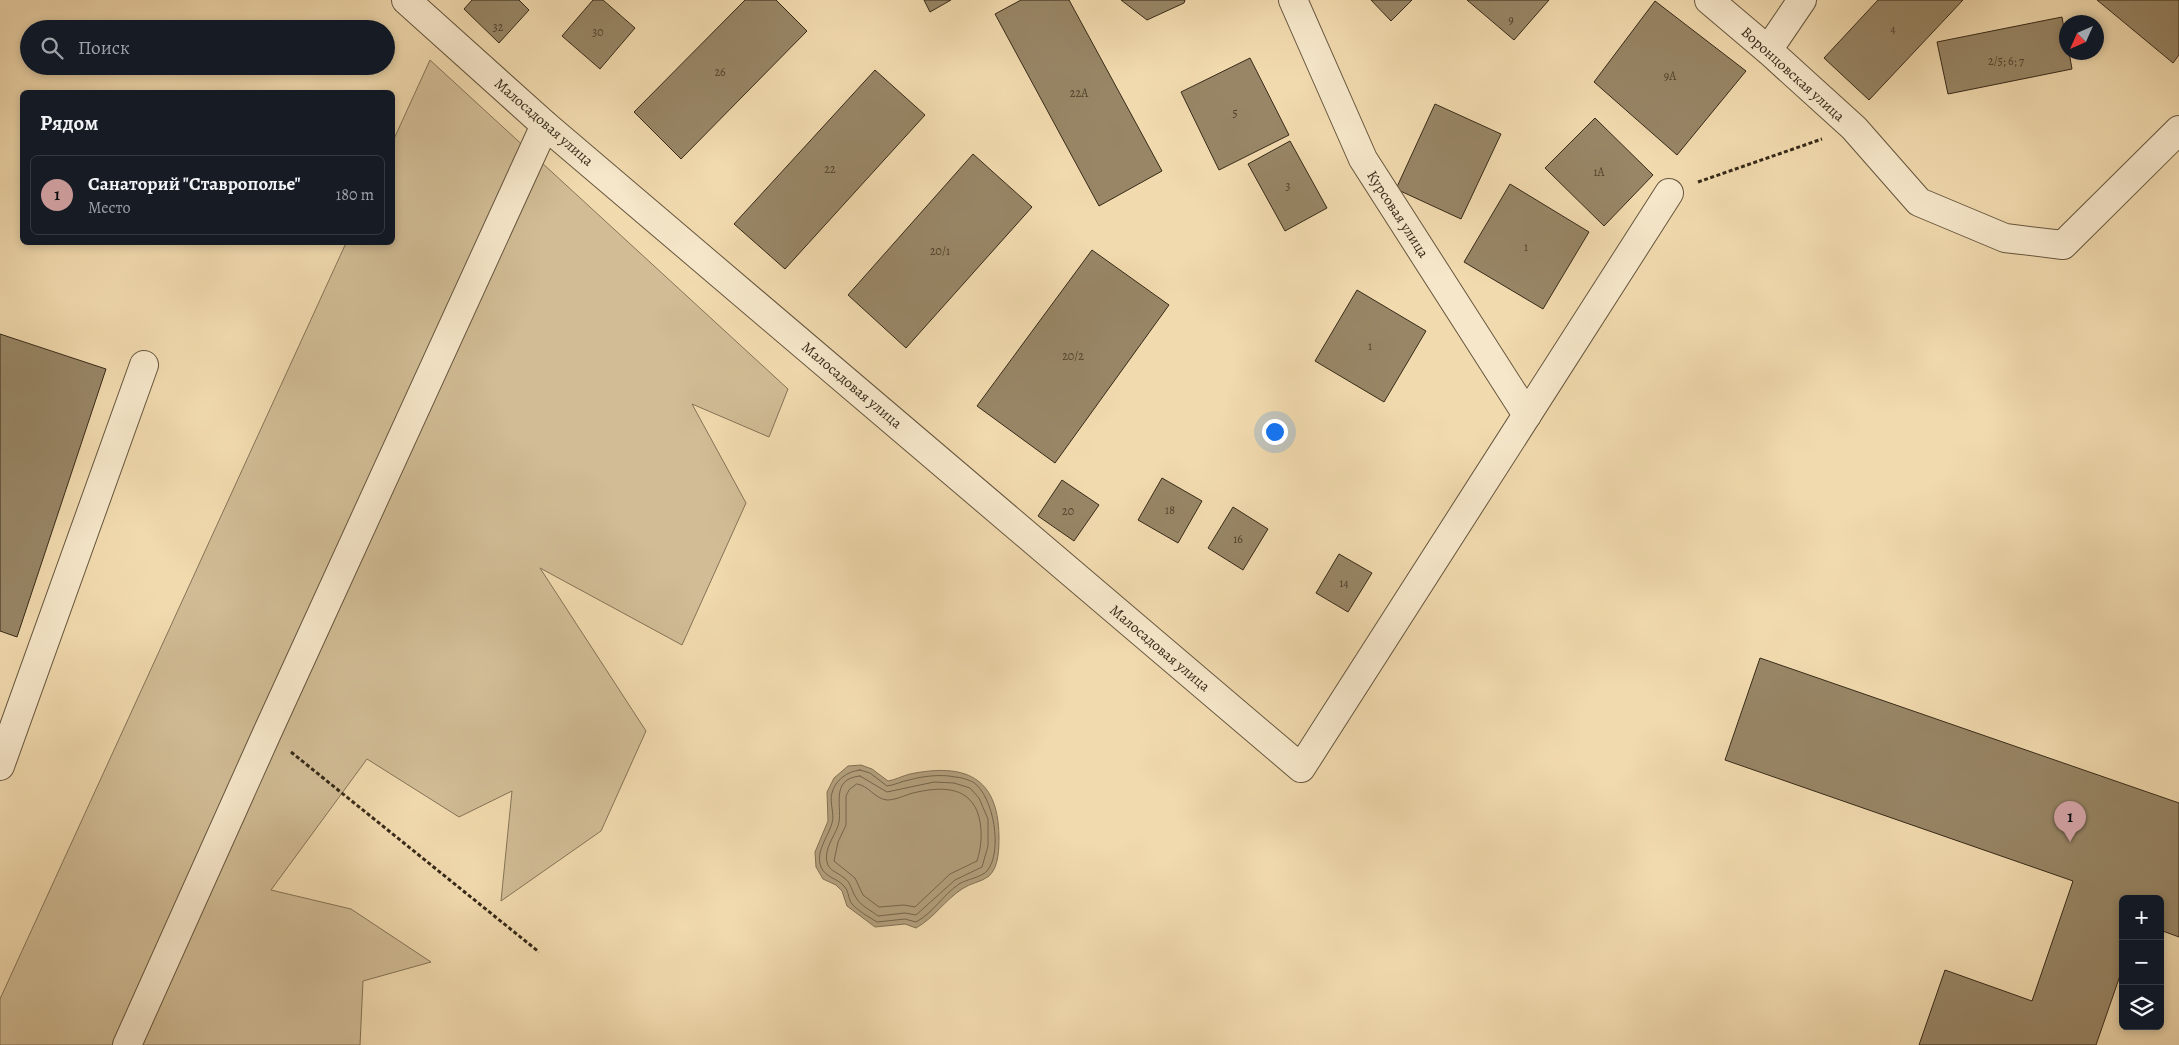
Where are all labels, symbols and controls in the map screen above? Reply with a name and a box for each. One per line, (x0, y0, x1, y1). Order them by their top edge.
house number: 9 (1508, 12, 1514, 28)
north arrow (2059, 15, 2104, 60)
house number: 32 (493, 19, 504, 35)
search box (20, 20, 395, 75)
house number: 4 (1890, 21, 1896, 37)
street label: Воронцовская улица (1737, 22, 1849, 126)
house number: 30 (592, 24, 604, 40)
icon: search (38, 34, 66, 62)
text: Поиск (78, 35, 130, 61)
house number: 2/5; 6; 7 (1988, 53, 2025, 69)
house number: 26 (714, 64, 726, 80)
house number: 9А (1664, 68, 1677, 84)
street label: Малосадовая улица (490, 73, 598, 171)
house number: 22А (1070, 85, 1089, 101)
house number: 5 (1232, 105, 1238, 121)
text: Рядом (40, 109, 98, 137)
house number: 22 (824, 161, 836, 177)
house number: 1А (1593, 164, 1606, 180)
street label: Курсовая улица (1362, 167, 1434, 262)
text: Санаторий "Ставрополье" (88, 171, 301, 197)
house number: 3 (1286, 178, 1291, 194)
text: 1 (54, 184, 60, 206)
text: 180 m (336, 184, 374, 206)
text: Место (88, 197, 131, 219)
house number: 1 (1524, 239, 1528, 255)
house number: 20/1 (930, 243, 950, 259)
street label: Малосадовая улица (798, 337, 906, 433)
house number: 1 (1368, 338, 1372, 354)
house number: 20/2 (1062, 348, 1084, 364)
your location (1262, 419, 1288, 445)
house number: 18 (1165, 502, 1175, 518)
house number: 20 (1062, 503, 1074, 519)
house number: 16 (1233, 531, 1243, 547)
house number: 14 (1339, 575, 1349, 591)
street label: Малосадовая улица (1106, 600, 1214, 696)
pin: 1 (2054, 801, 2086, 842)
map controls (2119, 895, 2164, 1030)
button: + (2119, 895, 2164, 940)
button: − (2119, 940, 2164, 985)
button: layers (2119, 985, 2164, 1030)

